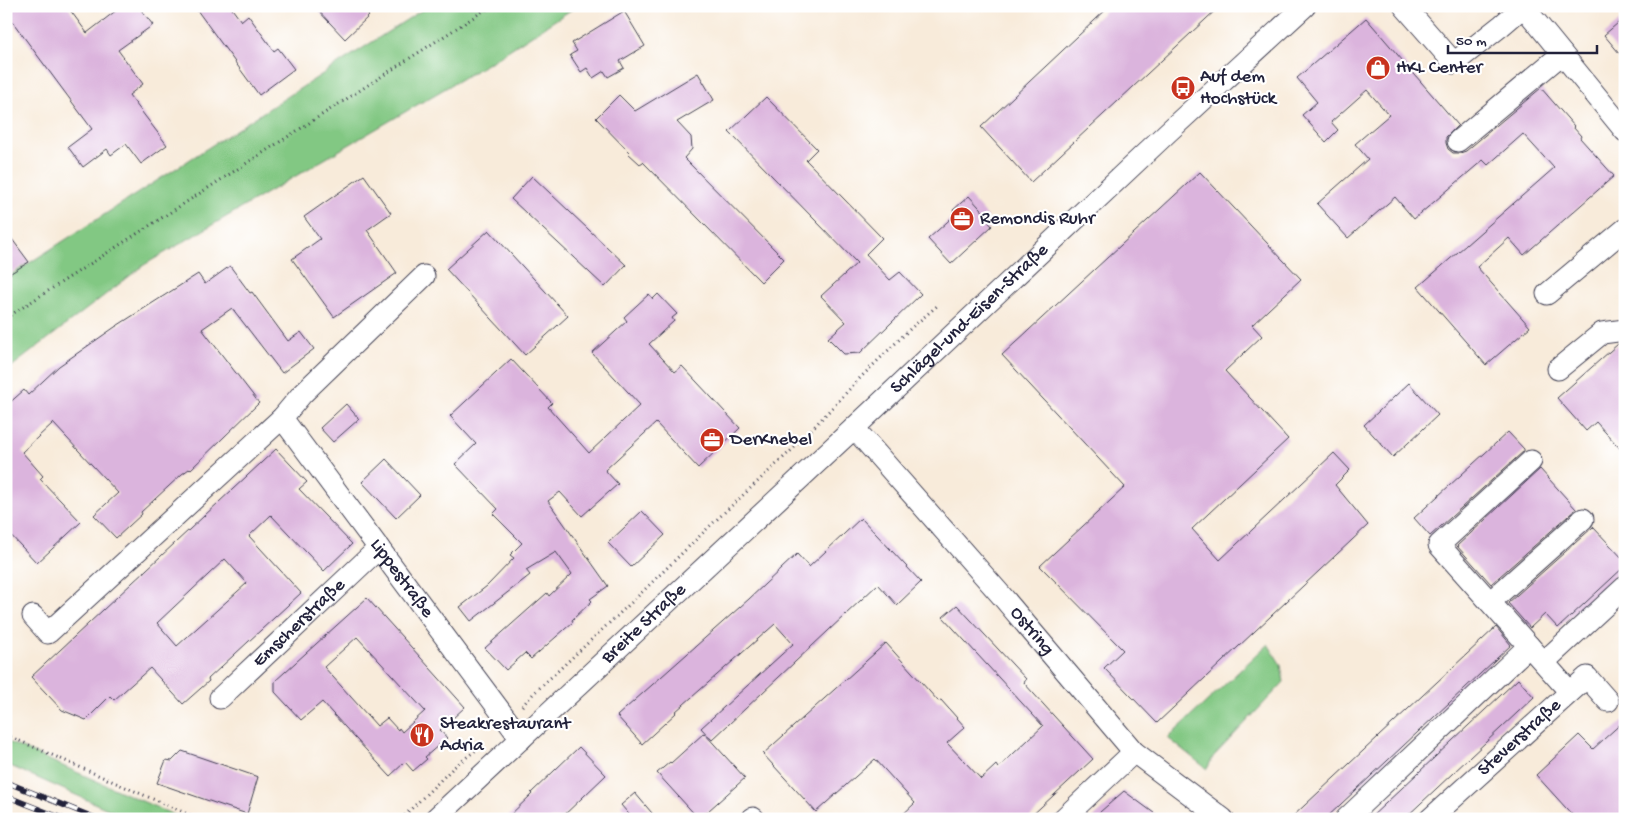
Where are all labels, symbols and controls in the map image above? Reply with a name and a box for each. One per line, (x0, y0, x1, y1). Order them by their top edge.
scale bar (1448, 22, 1597, 54)
text: 50 m (1456, 33, 1487, 51)
shop icon: HKL Center (1365, 55, 1391, 81)
place label: HKL Center (1396, 57, 1484, 80)
place label: Auf dem Hochstück (1200, 66, 1277, 111)
bus stop icon: Auf dem Hochstück (1170, 75, 1196, 101)
office icon: Remondis Ruhr (949, 206, 975, 232)
place label: Remondis Ruhr (980, 208, 1097, 231)
street label: Schlägel-und-Eisen-Straße (886, 239, 1054, 399)
office icon: DerKnebel (699, 427, 725, 453)
place label: DerKnebel (728, 429, 812, 452)
street label: Lippestraße (364, 534, 439, 623)
street label: Emscherstraße (248, 574, 351, 672)
street label: Breite Straße (596, 579, 691, 670)
street label: Ostring (1005, 602, 1059, 661)
street label: Steverstraße (1473, 694, 1566, 782)
place label: Steakrestaurant Adria (440, 713, 572, 758)
restaurant icon: Steakrestaurant Adria (409, 722, 435, 748)

